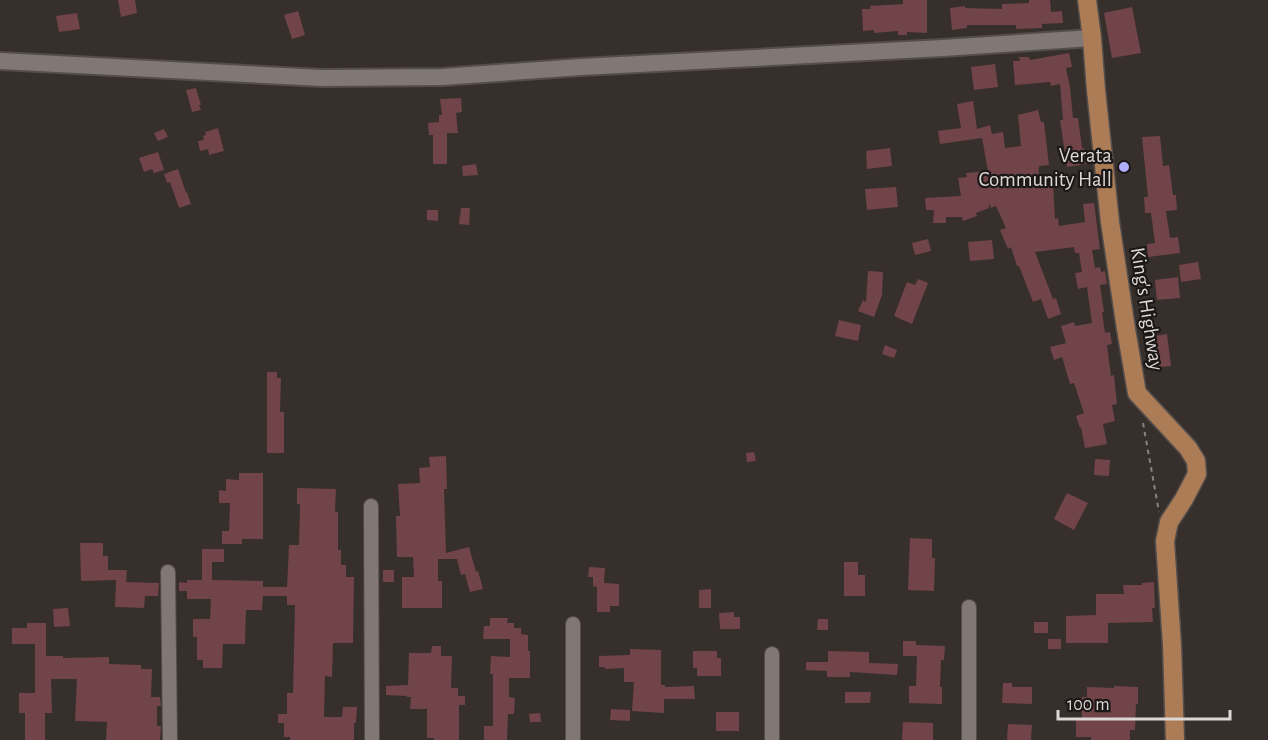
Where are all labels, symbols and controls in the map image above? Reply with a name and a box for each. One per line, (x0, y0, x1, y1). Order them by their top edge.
place label: Verata Community Hall (978, 145, 1112, 190)
marker: Verata Community Hall (1117, 160, 1131, 174)
street label: King's Highway (1127, 246, 1167, 372)
scale bar (1058, 683, 1230, 721)
text: 100 m (1067, 696, 1110, 714)

